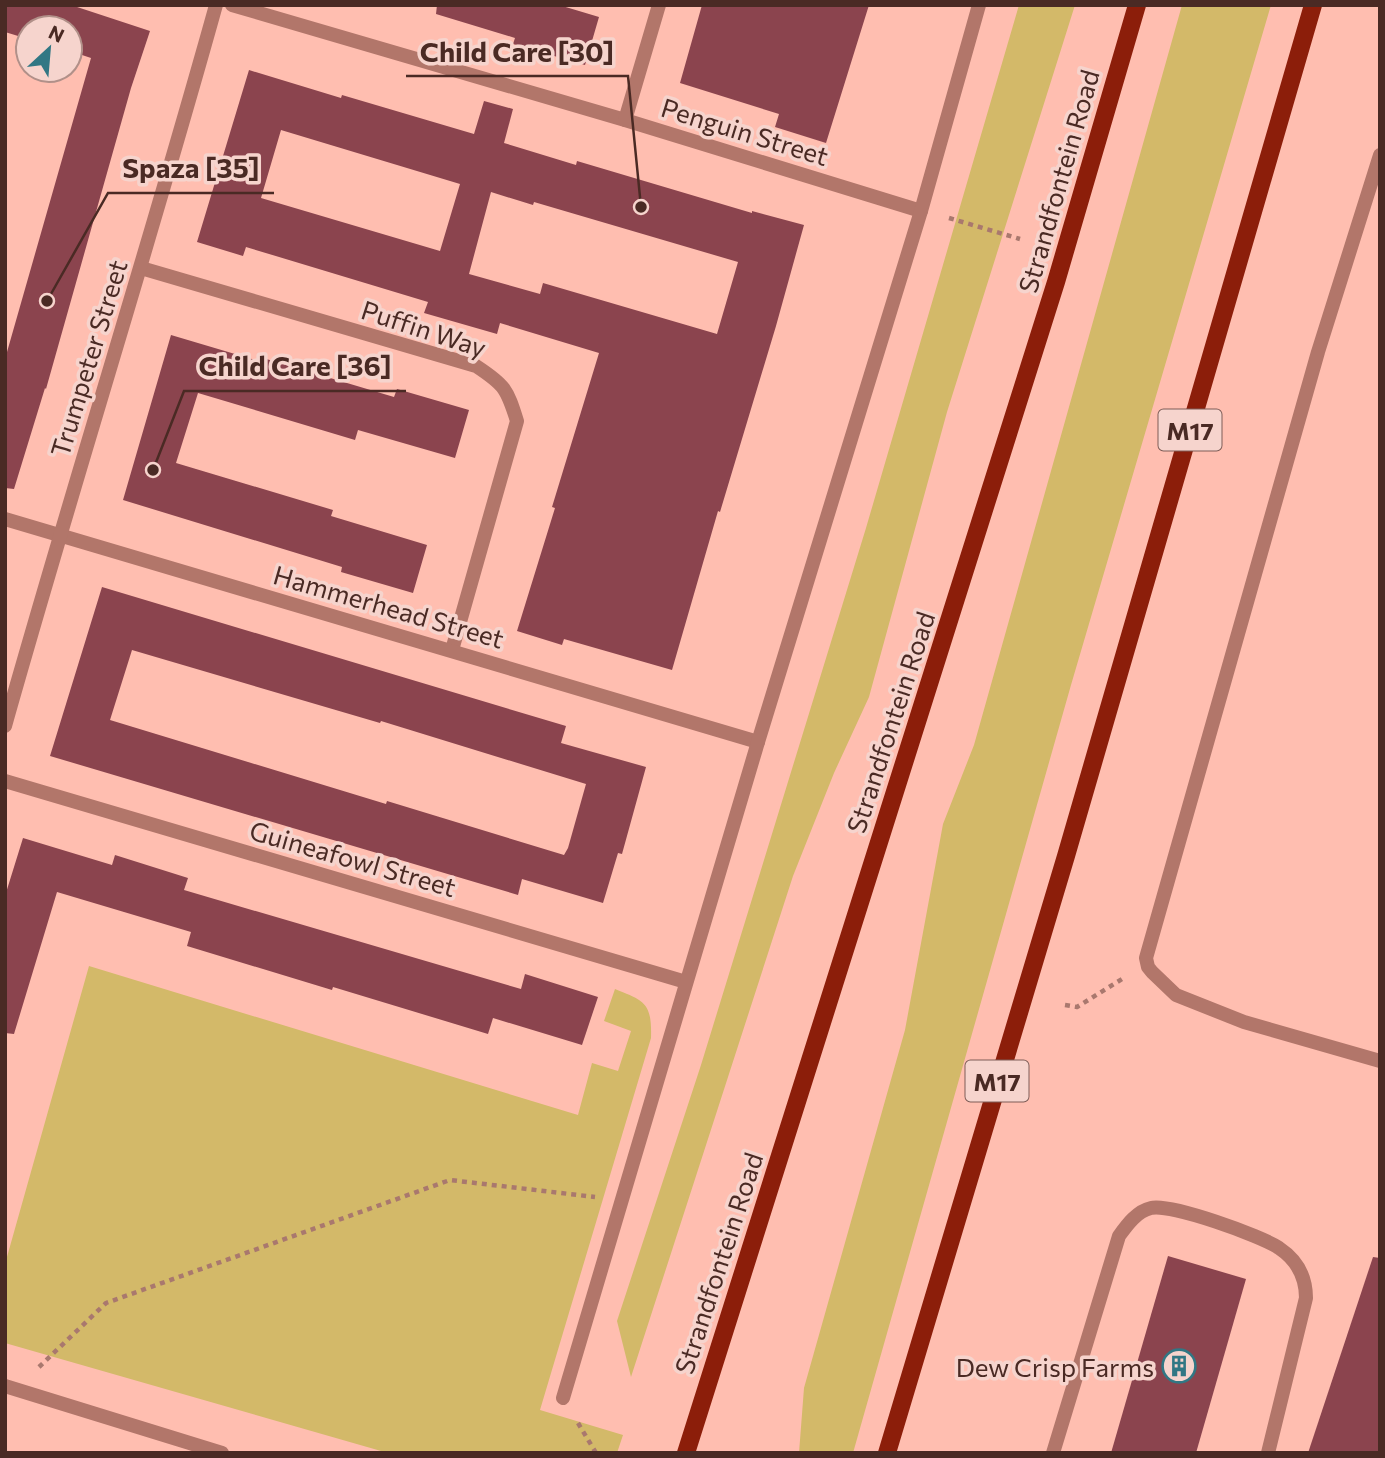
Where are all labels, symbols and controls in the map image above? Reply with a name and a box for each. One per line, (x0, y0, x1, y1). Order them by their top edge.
north arrow (14, 14, 84, 84)
text: N (45, 20, 68, 47)
callout: Child Care [30] (406, 27, 628, 76)
text: Child Care [30] (420, 34, 614, 68)
street label: Strandfontein Road (1011, 66, 1105, 296)
street label: Penguin Street (658, 91, 832, 171)
callout: Spaza [35] (108, 144, 274, 193)
text: Spaza [35] (122, 150, 260, 184)
street label: Trumpeter Street (43, 256, 133, 460)
street label: Puffin Way (358, 293, 490, 363)
callout: Child Care [36] (184, 342, 406, 391)
text: Child Care [36] (198, 348, 392, 382)
road number: M17 (1158, 410, 1222, 450)
street label: Hammerhead Street (270, 558, 508, 654)
street label: Strandfontein Road (840, 607, 940, 837)
street label: Guineafowl Street (246, 814, 460, 902)
road number: M17 (965, 1060, 1028, 1101)
street label: Strandfontein Road (668, 1148, 768, 1378)
building icon: Dew Crisp Farms (1160, 1347, 1198, 1385)
place label: Dew Crisp Farms (956, 1351, 1154, 1382)

